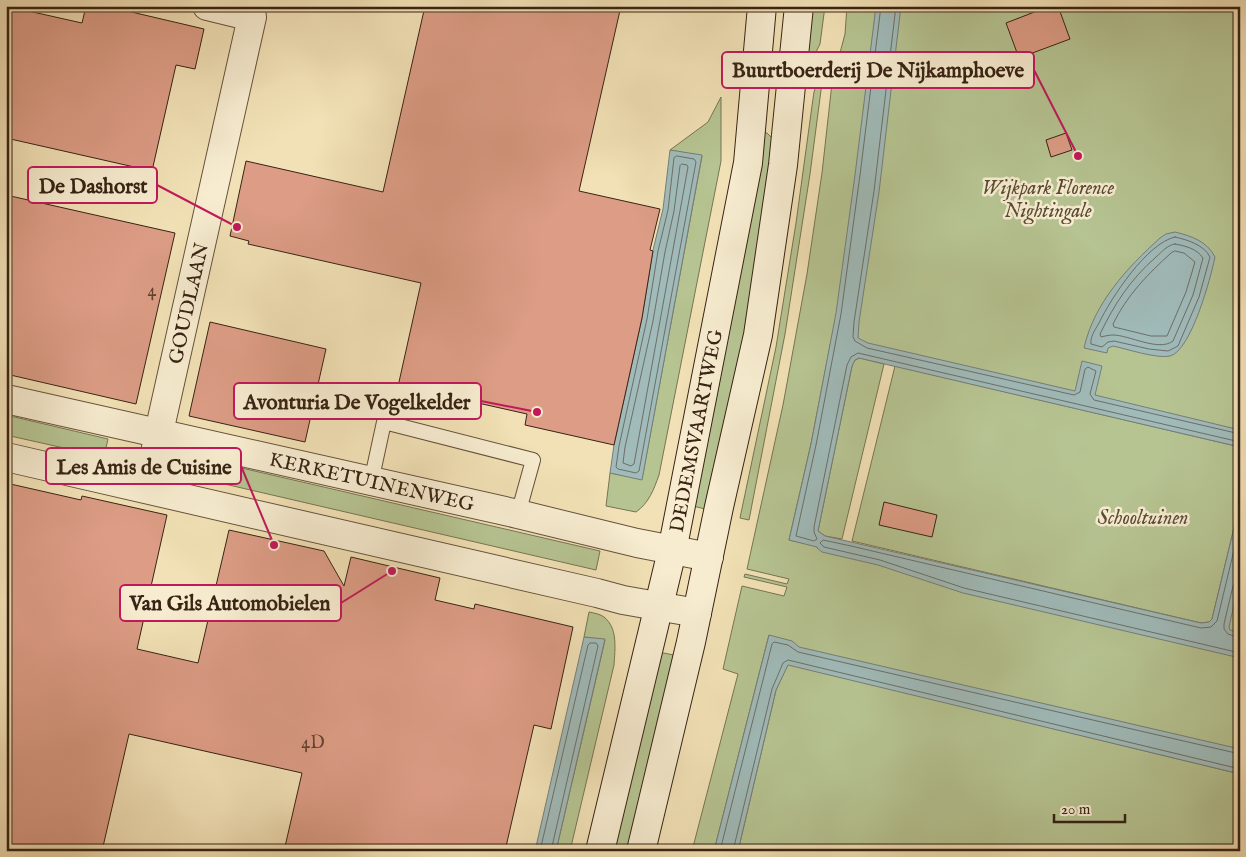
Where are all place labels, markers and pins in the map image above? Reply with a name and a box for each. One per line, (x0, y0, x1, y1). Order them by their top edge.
callout: Buurtboerderij De Nijkamphoeve (722, 52, 1034, 88)
callout: De Dashorst (28, 167, 157, 203)
callout: Avonturia De Vogelkelder (234, 383, 481, 419)
callout: Les Amis de Cuisine (46, 448, 241, 484)
callout: Van Gils Automobielen (120, 585, 341, 621)

